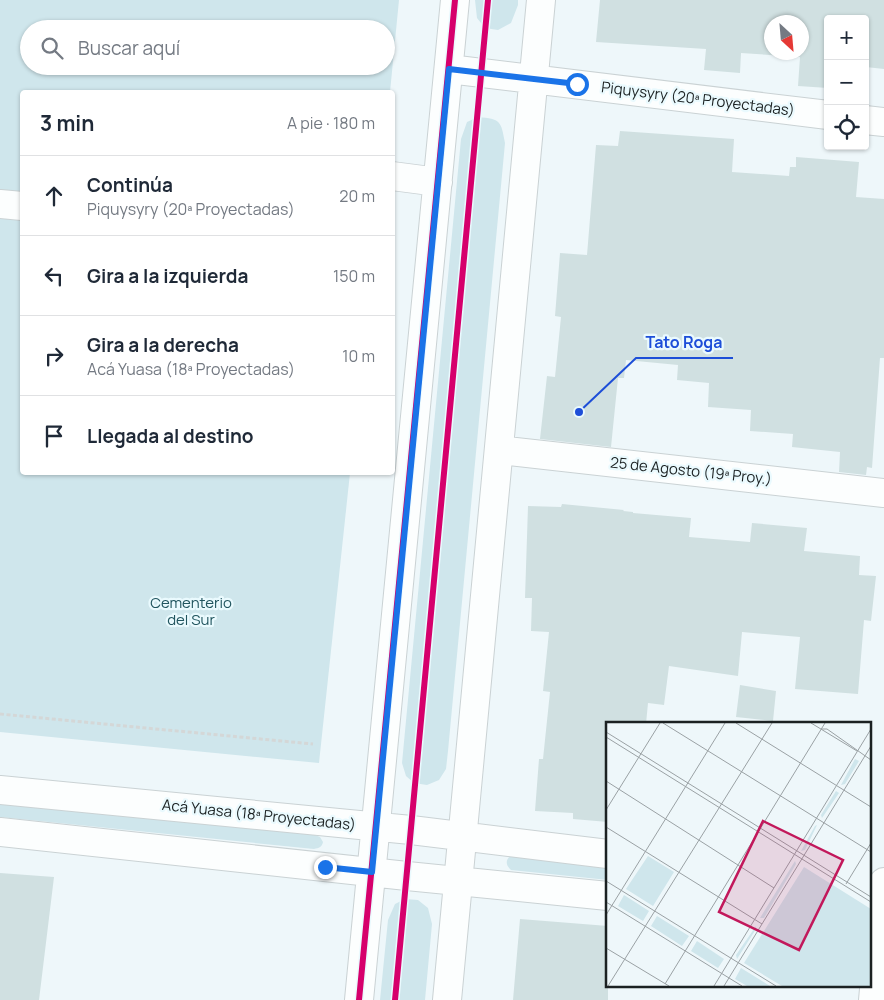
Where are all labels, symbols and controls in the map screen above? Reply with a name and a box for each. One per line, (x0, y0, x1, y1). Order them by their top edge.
north arrow (764, 15, 809, 60)
map controls (824, 15, 869, 150)
button: + (824, 15, 869, 60)
search box (20, 20, 395, 75)
icon: search (38, 34, 66, 62)
text: Buscar aquí (78, 35, 180, 61)
button: − (824, 60, 869, 105)
route start (566, 73, 589, 96)
street label: Piquysyry (20ª Proyectadas) (600, 76, 796, 121)
button: locate (824, 105, 869, 150)
text: 3 min (40, 109, 94, 137)
text: A pie · 180 m (287, 112, 375, 134)
text: Continúa (87, 172, 173, 198)
icon: ahead (40, 182, 68, 210)
text: 20 m (339, 185, 375, 207)
text: Piquysyry (20ª Proyectadas) (87, 198, 295, 220)
icon: left (40, 262, 68, 290)
text: Gira a la izquierda (87, 263, 248, 289)
text: 150 m (333, 265, 375, 287)
callout: Tato Roga (636, 327, 733, 358)
text: Tato Roga (646, 331, 722, 353)
text: Gira a la derecha (87, 332, 239, 358)
icon: right (40, 342, 68, 370)
text: 10 m (342, 345, 375, 367)
text: Acá Yuasa (18ª Proyectadas) (87, 358, 295, 380)
icon: arrive (40, 422, 68, 450)
text: Llegada al destino (87, 423, 254, 449)
street label: 25 de Agosto (19ª Proy.) (609, 452, 773, 489)
park label: Cementerio del Sur (150, 592, 232, 630)
inset map (606, 722, 872, 988)
street label: Acá Yuasa (18ª Proyectadas) (161, 794, 357, 835)
route end (314, 856, 337, 879)

